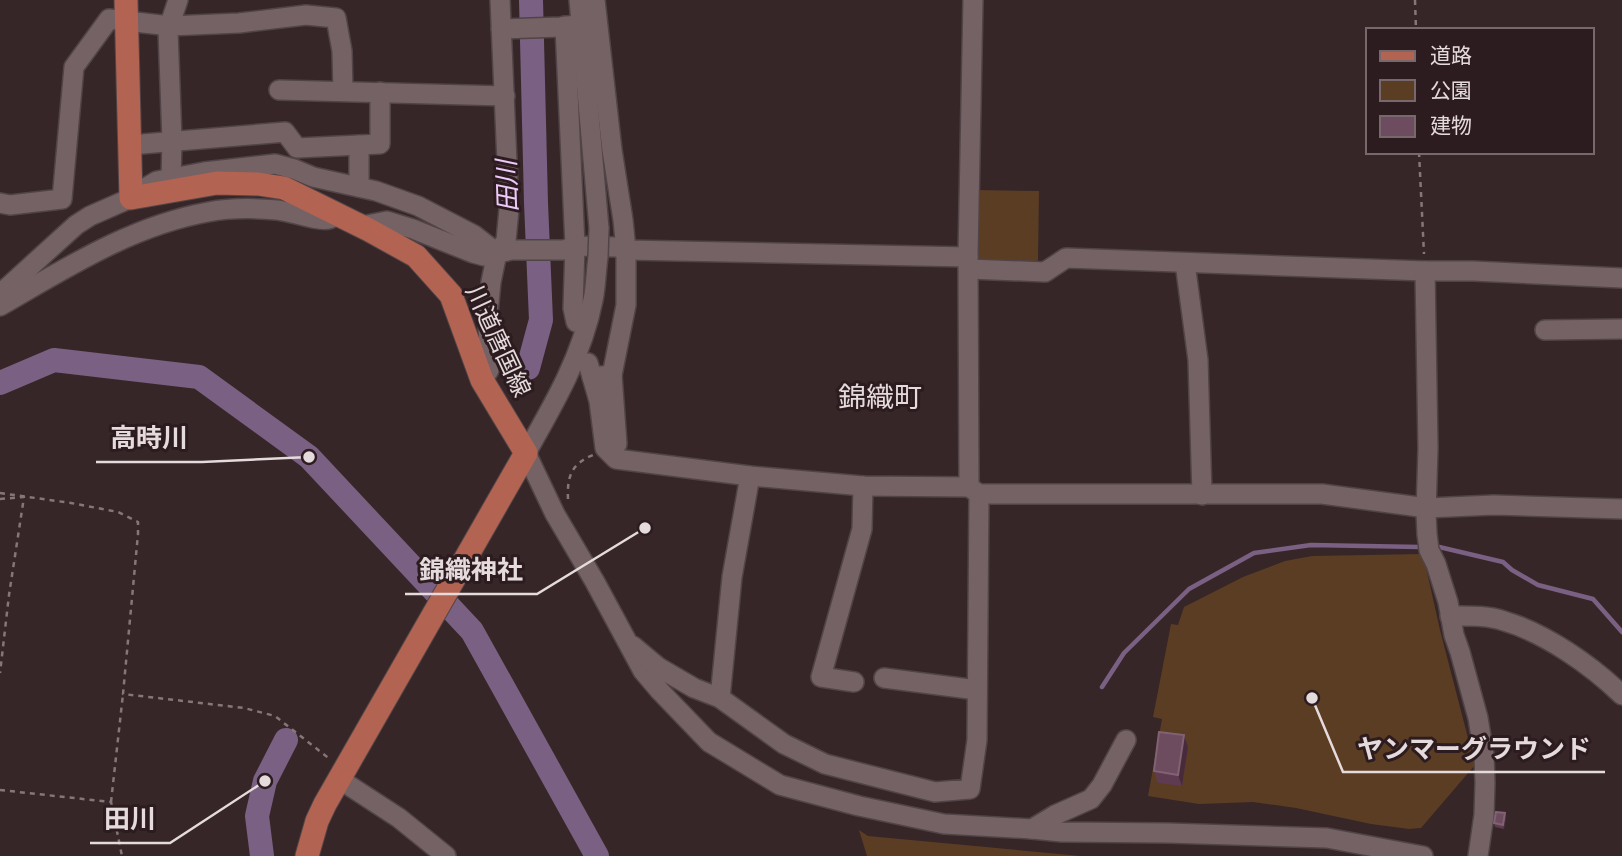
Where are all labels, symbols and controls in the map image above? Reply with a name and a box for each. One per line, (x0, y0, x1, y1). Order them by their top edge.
legend (1366, 28, 1594, 154)
text: 道路 (1430, 43, 1472, 68)
text: 公園 (1430, 78, 1472, 103)
text: 建物 (1430, 113, 1472, 138)
water label: 田川 (490, 156, 524, 213)
street label: 川道唐国線 (460, 280, 537, 401)
district label: 錦織町 (838, 380, 922, 414)
callout: 高時川 (96, 415, 202, 462)
text: 高時川 (110, 422, 188, 454)
callout: 錦織神社 (405, 547, 537, 594)
text: 錦織神社 (419, 554, 523, 586)
callout: ヤンマーグラウンド (1343, 725, 1605, 772)
text: ヤンマーグラウンド (1357, 733, 1591, 765)
callout: 田川 (90, 796, 170, 843)
text: 田川 (104, 803, 156, 835)

